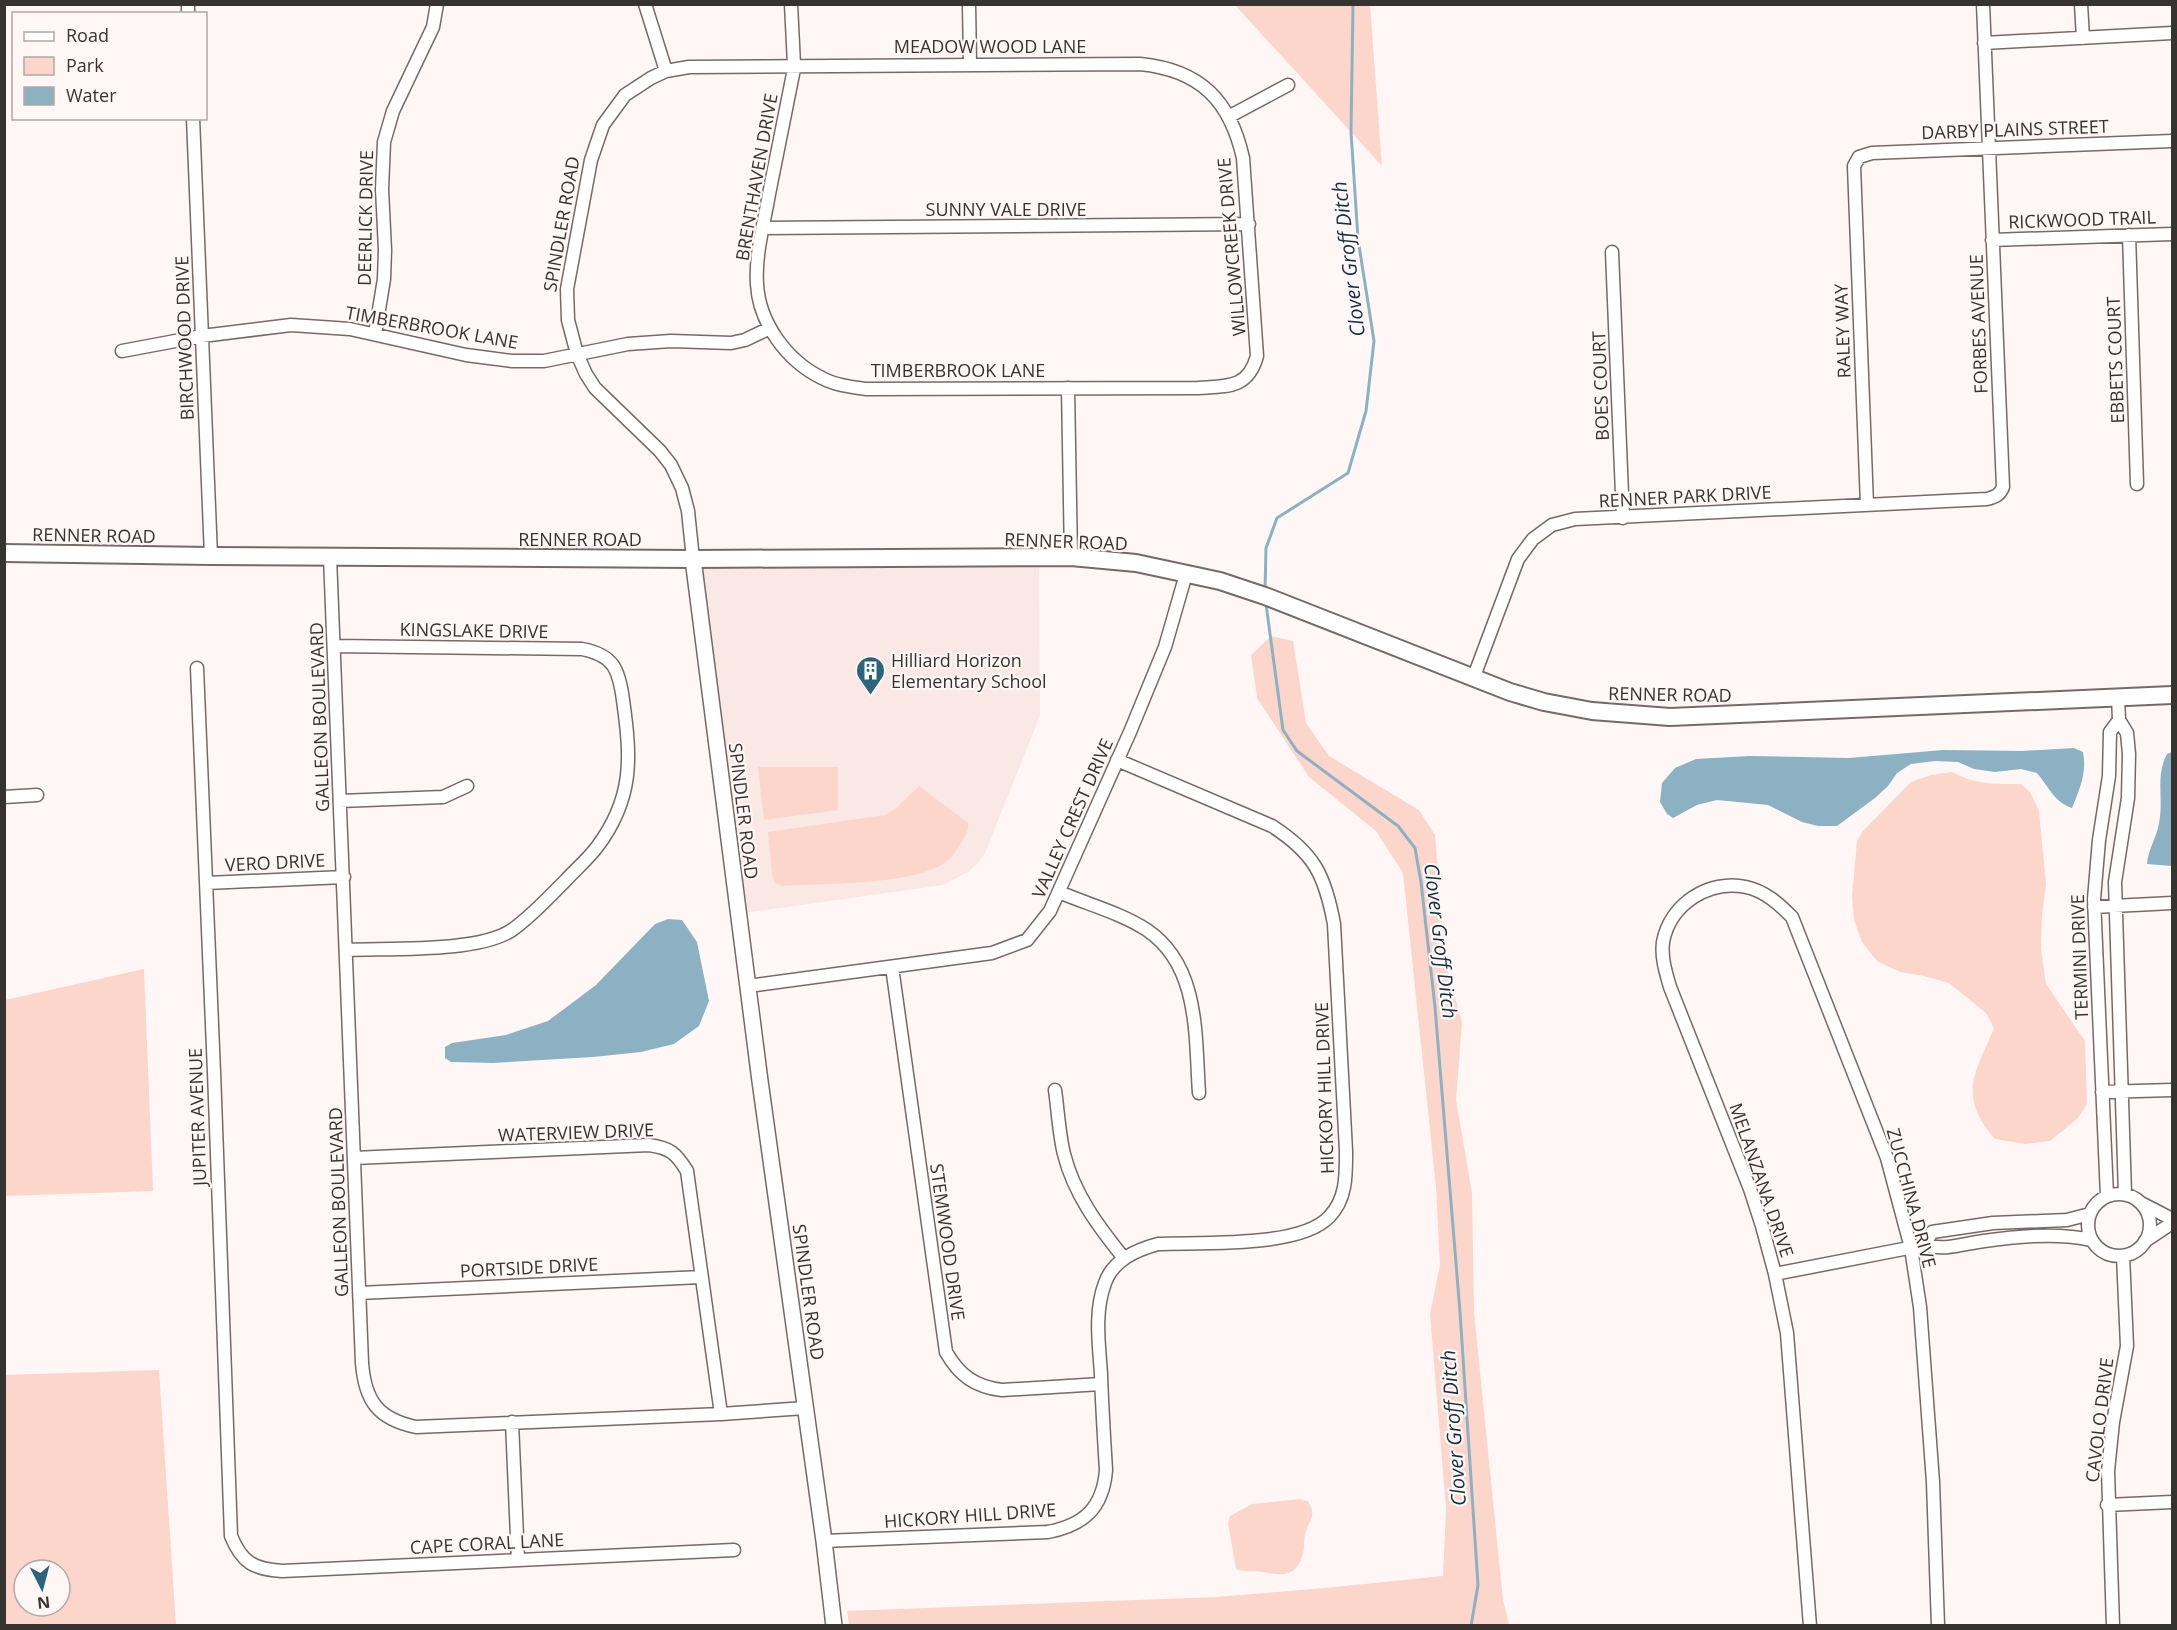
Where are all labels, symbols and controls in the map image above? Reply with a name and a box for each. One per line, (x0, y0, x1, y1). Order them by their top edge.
legend (12, 12, 207, 120)
text: Road (66, 23, 109, 47)
street label: MEADOW WOOD LANE (894, 34, 1086, 58)
text: Park (66, 53, 104, 77)
text: Water (66, 83, 117, 107)
street label: BRENTHAVEN DRIVE (729, 91, 783, 263)
street label: DARBY PLAINS STREET (1921, 114, 2109, 144)
street label: DEERLICK DRIVE (352, 150, 378, 286)
street label: SPINDLER ROAD (537, 154, 585, 294)
street label: WILLOWCREEK DRIVE (1211, 157, 1251, 337)
water label: Clover Groff Ditch (1325, 180, 1371, 338)
street label: SUNNY VALE DRIVE (926, 197, 1086, 221)
street label: RICKWOOD TRAIL (2008, 204, 2156, 234)
street label: FORBES AVENUE (1964, 254, 1992, 394)
street label: BIRCHWOOD DRIVE (169, 255, 199, 421)
street label: RALEY WAY (1828, 282, 1856, 379)
street label: EBBETS COURT (2101, 296, 2129, 424)
street label: TIMBERBROOK LANE (344, 300, 520, 354)
street label: BOES COURT (1586, 331, 1614, 441)
street label: TIMBERBROOK LANE (871, 358, 1045, 382)
street label: RENNER PARK DRIVE (1598, 479, 1772, 513)
street label: RENNER ROAD (32, 522, 156, 548)
street label: RENNER ROAD (518, 527, 642, 551)
street label: RENNER ROAD (1004, 527, 1128, 555)
street label: KINGSLAKE DRIVE (399, 617, 549, 643)
street label: GALLEON BOULEVARD (304, 622, 334, 812)
place label: Hilliard Horizon Elementary School (891, 648, 1047, 693)
building icon: Hilliard Horizon Elementary School (854, 654, 886, 696)
street label: RENNER ROAD (1608, 681, 1732, 707)
street label: VALLEY CREST DRIVE (1026, 734, 1118, 902)
street label: SPINDLER ROAD (724, 742, 764, 880)
street label: VERO DRIVE (224, 847, 326, 877)
water label: Clover Groff Ditch (1418, 862, 1464, 1020)
street label: TERMINI DRIVE (2065, 894, 2093, 1020)
street label: HICKORY HILL DRIVE (1309, 1002, 1339, 1174)
street label: JUPITER AVENUE (183, 1047, 211, 1189)
street label: MELANZANA DRIVE (1724, 1100, 1800, 1260)
street label: GALLEON BOULEVARD (323, 1107, 353, 1297)
street label: WATERVIEW DRIVE (498, 1117, 654, 1147)
street label: ZUCCHINA DRIVE (1882, 1125, 1942, 1271)
street label: STEMWOOD DRIVE (925, 1162, 971, 1322)
street label: SPINDLER ROAD (788, 1222, 830, 1362)
street label: PORTSIDE DRIVE (459, 1251, 599, 1283)
water label: Clover Groff Ditch (1434, 1349, 1472, 1507)
street label: CAVOLO DRIVE (2079, 1356, 2119, 1484)
street label: HICKORY HILL DRIVE (883, 1497, 1057, 1533)
street label: CAPE CORAL LANE (409, 1527, 565, 1559)
north arrow (12, 1558, 72, 1618)
text: N (36, 1591, 51, 1615)

